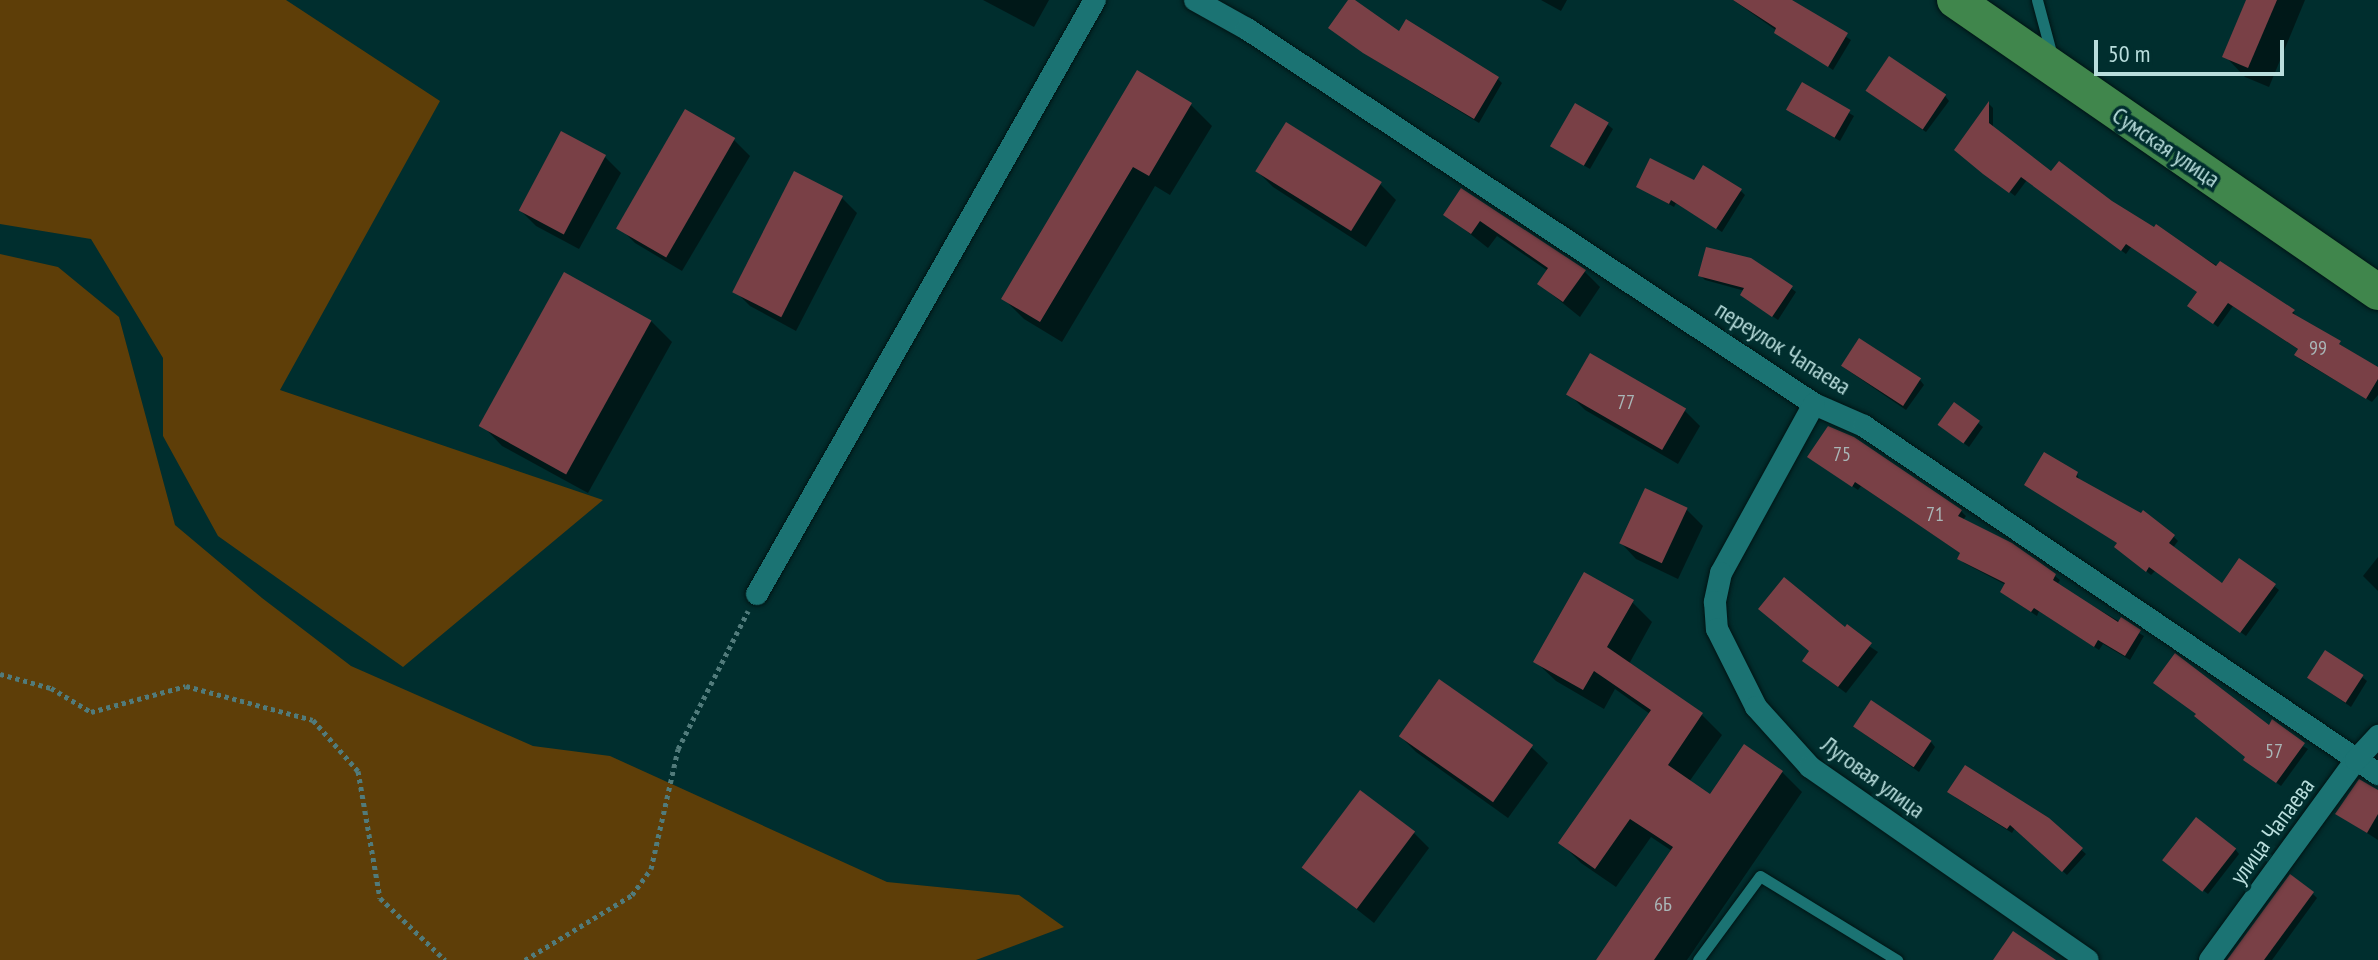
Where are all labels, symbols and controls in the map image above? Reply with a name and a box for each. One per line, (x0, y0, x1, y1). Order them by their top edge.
scale bar (2098, 24, 2288, 74)
text: 50 m (2108, 38, 2150, 69)
street label: Сумская улица (2107, 101, 2225, 193)
street label: переулок Чапаева (1710, 295, 1856, 401)
house number: 99 (2309, 336, 2327, 360)
house number: 77 (1617, 390, 1635, 414)
house number: 75 (1833, 442, 1851, 466)
house number: 71 (1926, 502, 1944, 526)
street label: Луговая улица (1816, 730, 1930, 824)
house number: 57 (2265, 739, 2283, 763)
street label: улица Чапаева (2224, 772, 2320, 890)
house number: 6Б (1654, 892, 1672, 916)

